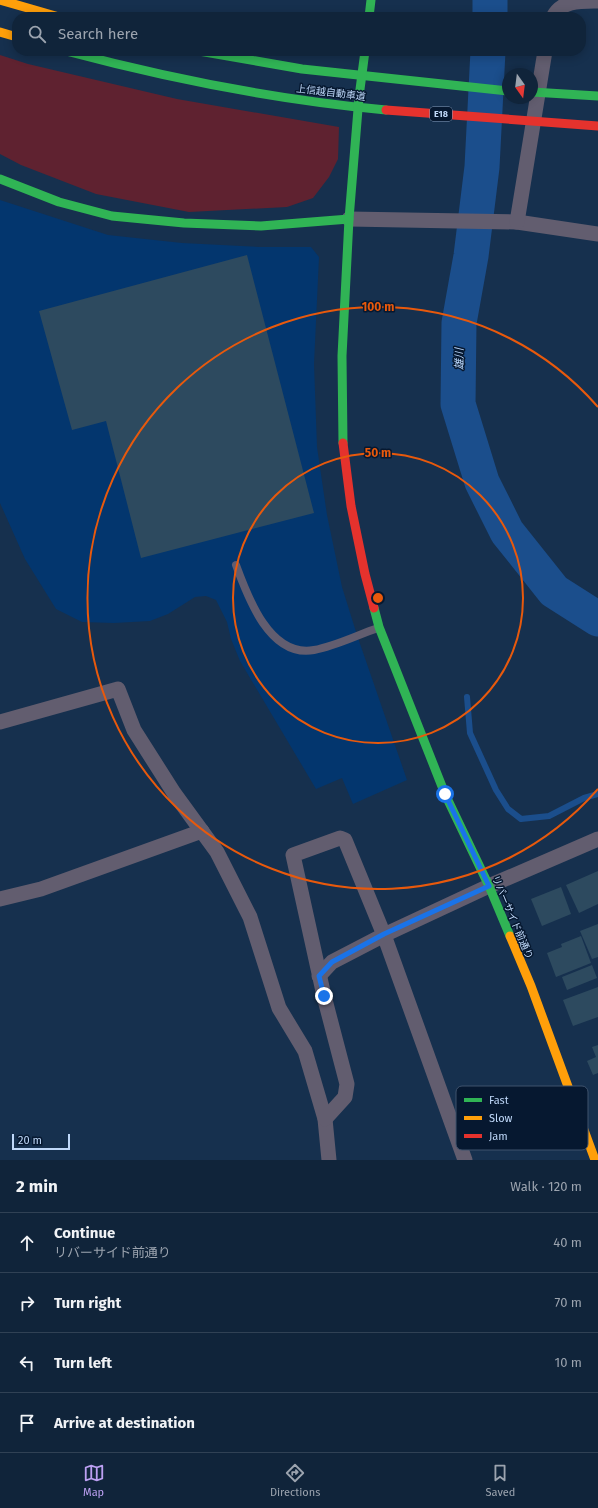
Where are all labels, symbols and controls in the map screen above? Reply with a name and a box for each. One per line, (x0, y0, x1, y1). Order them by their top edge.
search box (12, 12, 586, 56)
icon: search (26, 23, 48, 45)
text: Search here (58, 25, 138, 43)
north arrow (502, 68, 538, 104)
street label: 上信越自動車道 (295, 83, 366, 103)
road number: E18 (430, 107, 452, 121)
text: 100 m (362, 300, 394, 314)
water label: 雄川 (453, 347, 466, 370)
text: 50 m (365, 446, 391, 460)
centre of rings (371, 591, 385, 605)
route start (436, 785, 454, 803)
street label: リバーサイド前通り (489, 874, 535, 961)
route end (315, 987, 333, 1005)
legend (456, 1086, 588, 1150)
text: Fast (489, 1094, 509, 1107)
text: Slow (489, 1112, 513, 1125)
text: Jam (489, 1130, 508, 1143)
scale bar (12, 1132, 70, 1151)
text: 20 m (18, 1134, 42, 1147)
text: 2 min (16, 1176, 58, 1197)
text: Walk · 120 m (510, 1179, 582, 1194)
text: Continue (54, 1224, 115, 1242)
icon: ahead (16, 1232, 38, 1254)
text: 40 m (553, 1235, 582, 1250)
text: リバーサイド前通り (54, 1245, 171, 1260)
icon: right (16, 1292, 38, 1314)
text: Turn right (54, 1294, 121, 1312)
text: 70 m (555, 1295, 582, 1310)
icon: left (16, 1352, 38, 1374)
text: Turn left (54, 1354, 112, 1372)
text: 10 m (555, 1355, 582, 1370)
icon: arrive (16, 1412, 38, 1434)
text: Arrive at destination (54, 1414, 195, 1432)
tab: Map (83, 1462, 105, 1499)
tab: Directions (270, 1462, 320, 1499)
tab: Saved (486, 1462, 515, 1499)

